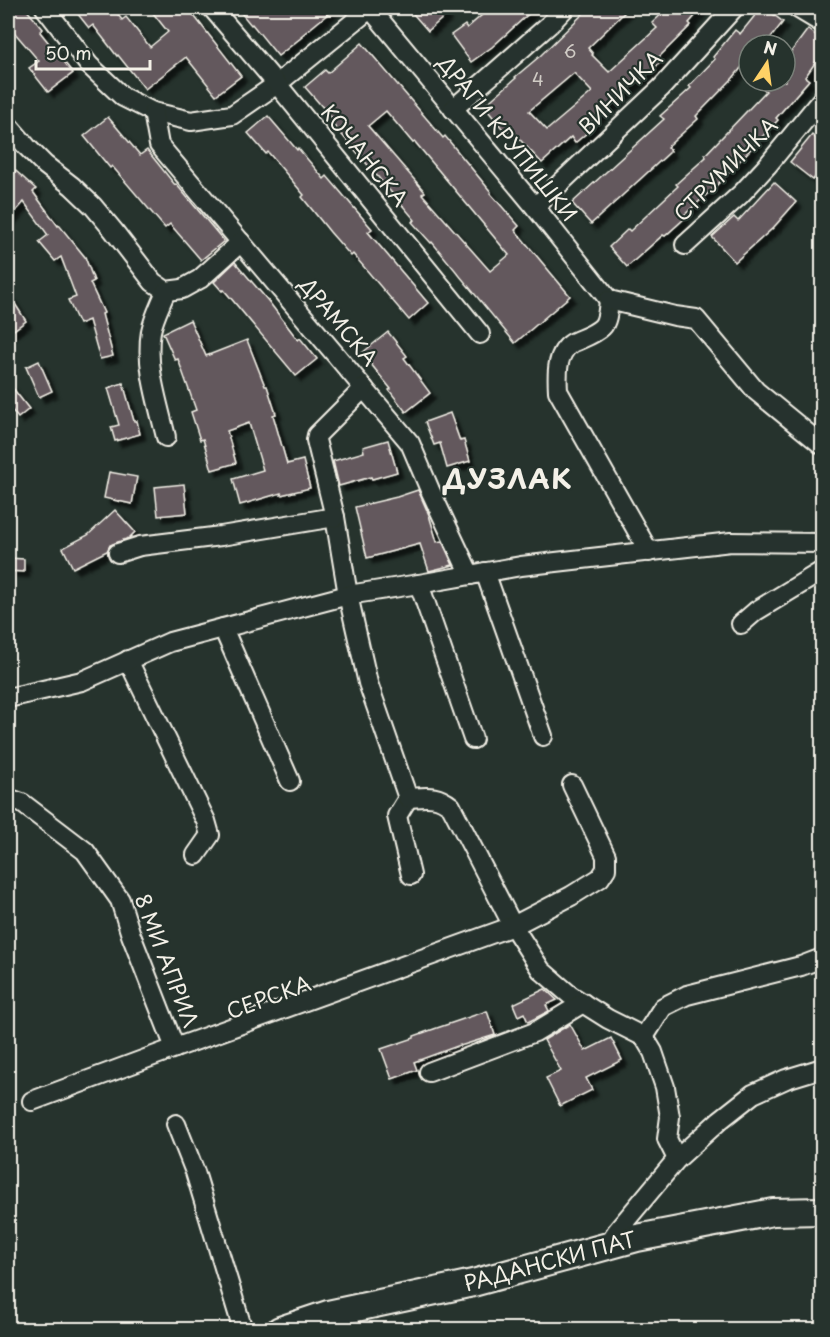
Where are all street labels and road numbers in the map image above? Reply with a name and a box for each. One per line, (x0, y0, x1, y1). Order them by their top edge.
street label: ВИНИЧКА (570, 42, 669, 141)
street label: ДРАГИ КРУПИШКИ (431, 47, 586, 228)
street label: КОЧАНСКА (314, 97, 417, 213)
street label: СТРУМИЧКА (665, 109, 784, 228)
street label: ДРАМСКА (292, 268, 387, 372)
street label: 8 МИ АПРИЛ (128, 889, 208, 1032)
street label: СЕРСКА (222, 966, 315, 1026)
street label: РАДАНСКИ ПАТ (460, 1222, 640, 1298)

